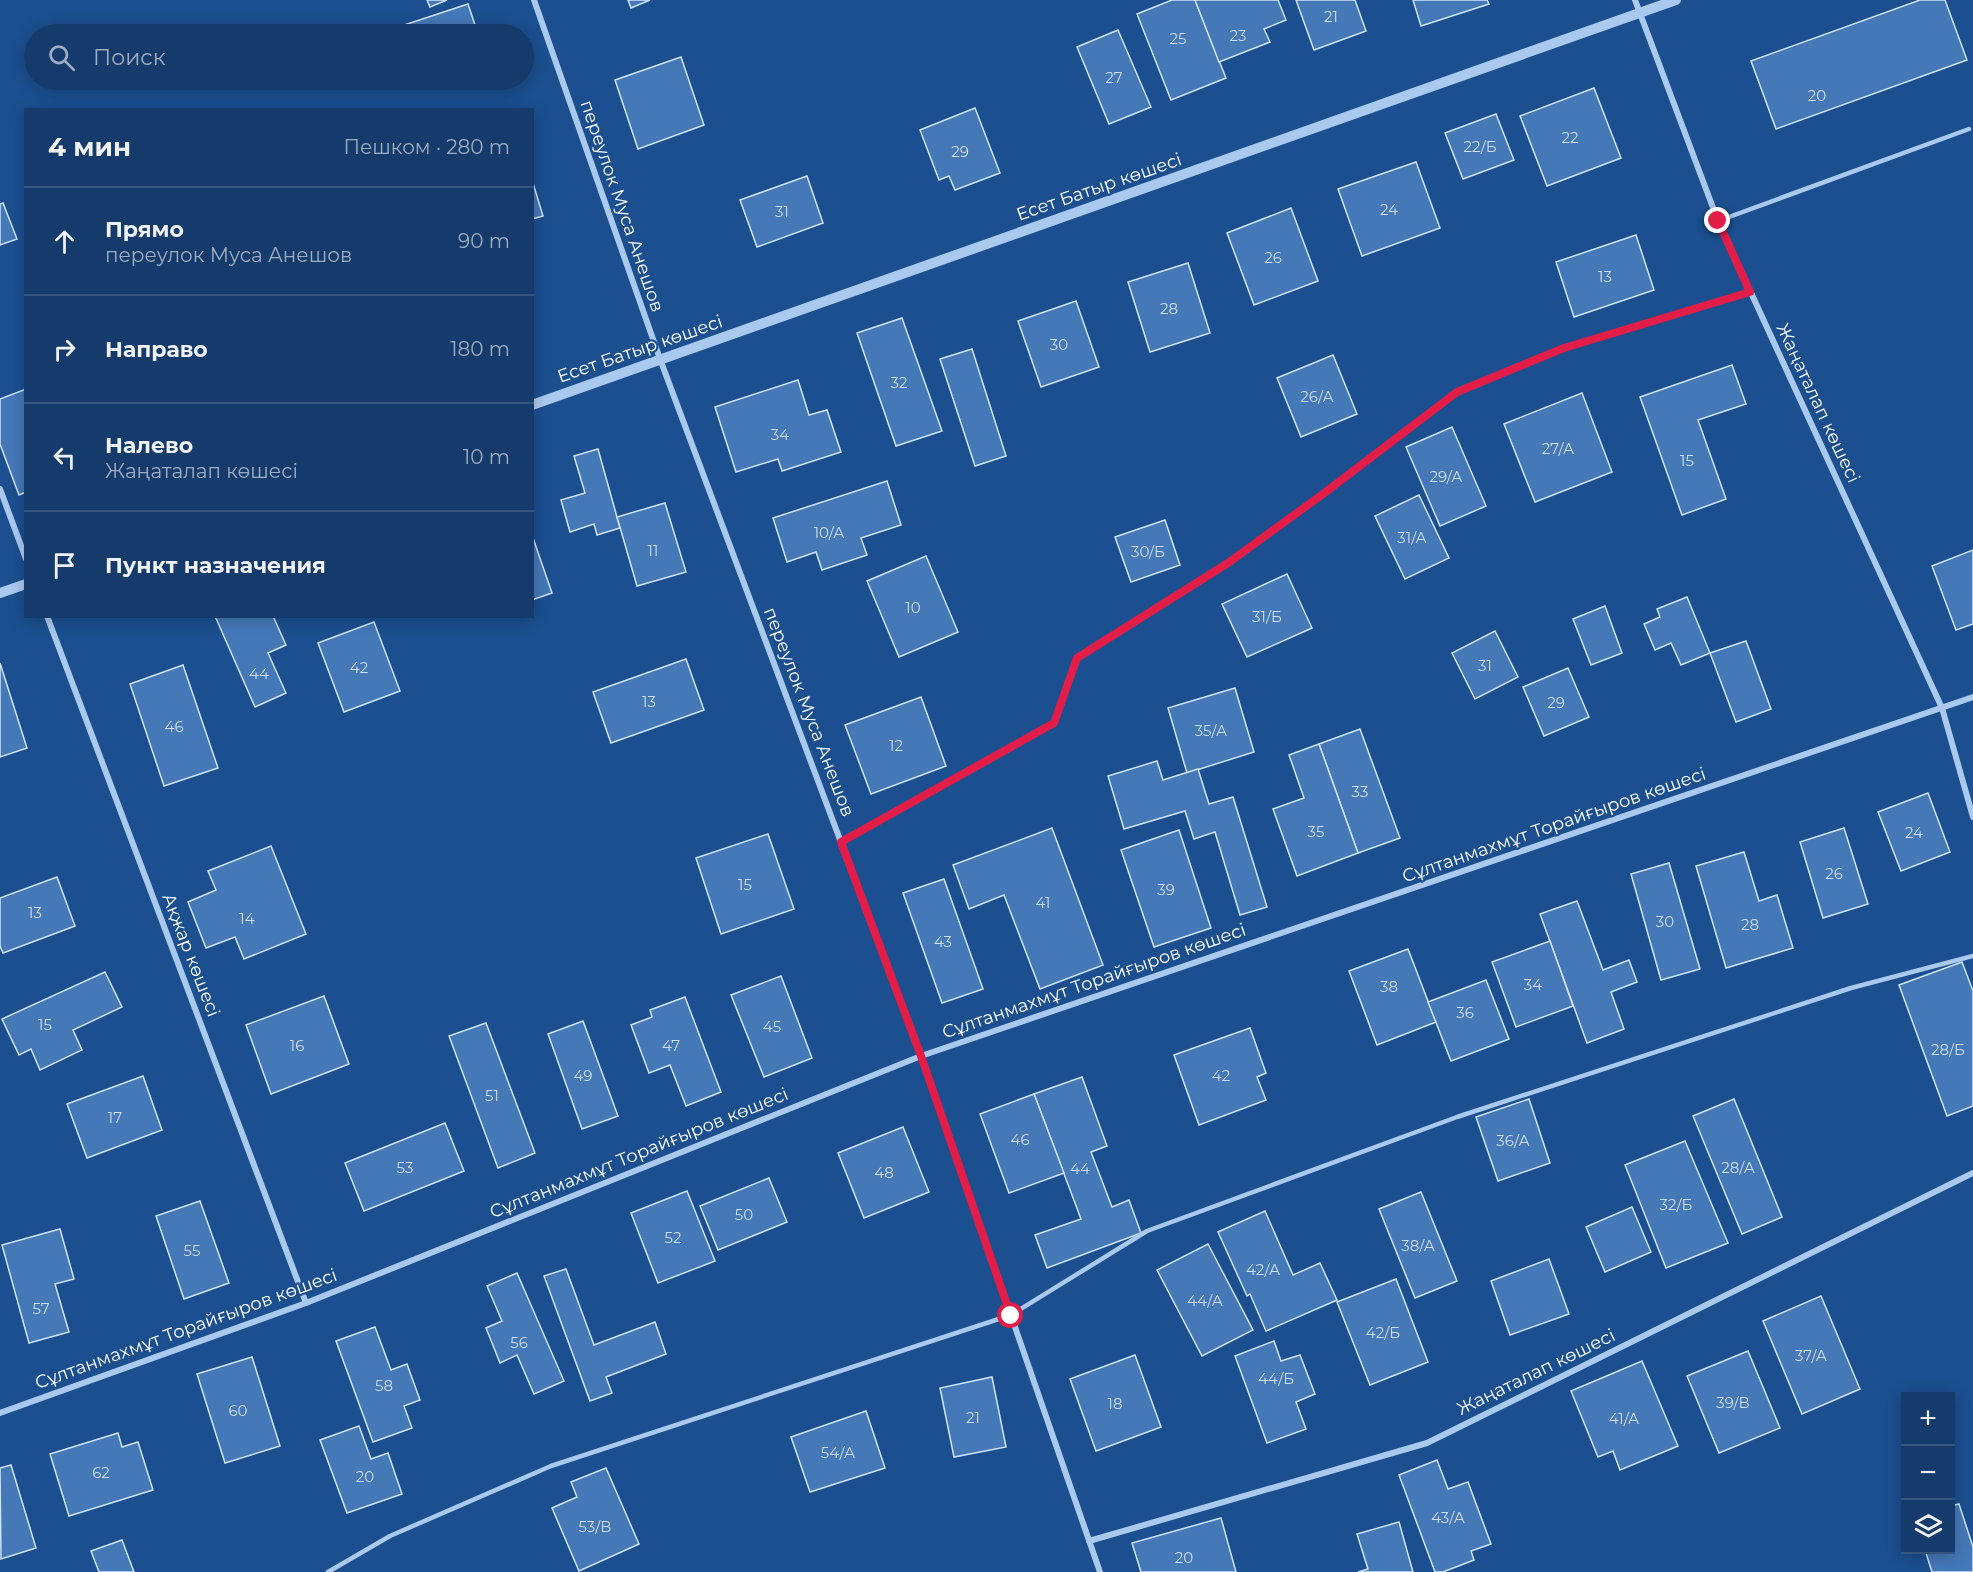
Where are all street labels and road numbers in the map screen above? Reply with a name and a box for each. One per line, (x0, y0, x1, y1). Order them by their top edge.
street label: переулок Муса Анешов (575, 97, 669, 315)
street label: Есет Батыр көшесі (1013, 148, 1185, 226)
street label: Есет Батыр көшесі (554, 310, 726, 388)
street label: Жаңаталап көшесі (1771, 320, 1865, 486)
street label: переулок Муса Анешов (759, 604, 859, 820)
street label: Сұлтанмахмұт Торайғыров көшесі (1399, 762, 1709, 888)
street label: Ақжар көшесі (157, 890, 225, 1020)
street label: Сұлтанмахмұт Торайғыров көшесі (939, 918, 1249, 1044)
street label: Сұлтанмахмұт Торайғыров көшесі (487, 1083, 791, 1223)
street label: Сұлтанмахмұт Торайғыров көшесі (32, 1264, 340, 1394)
street label: Жаңаталап көшесі (1453, 1324, 1619, 1420)

